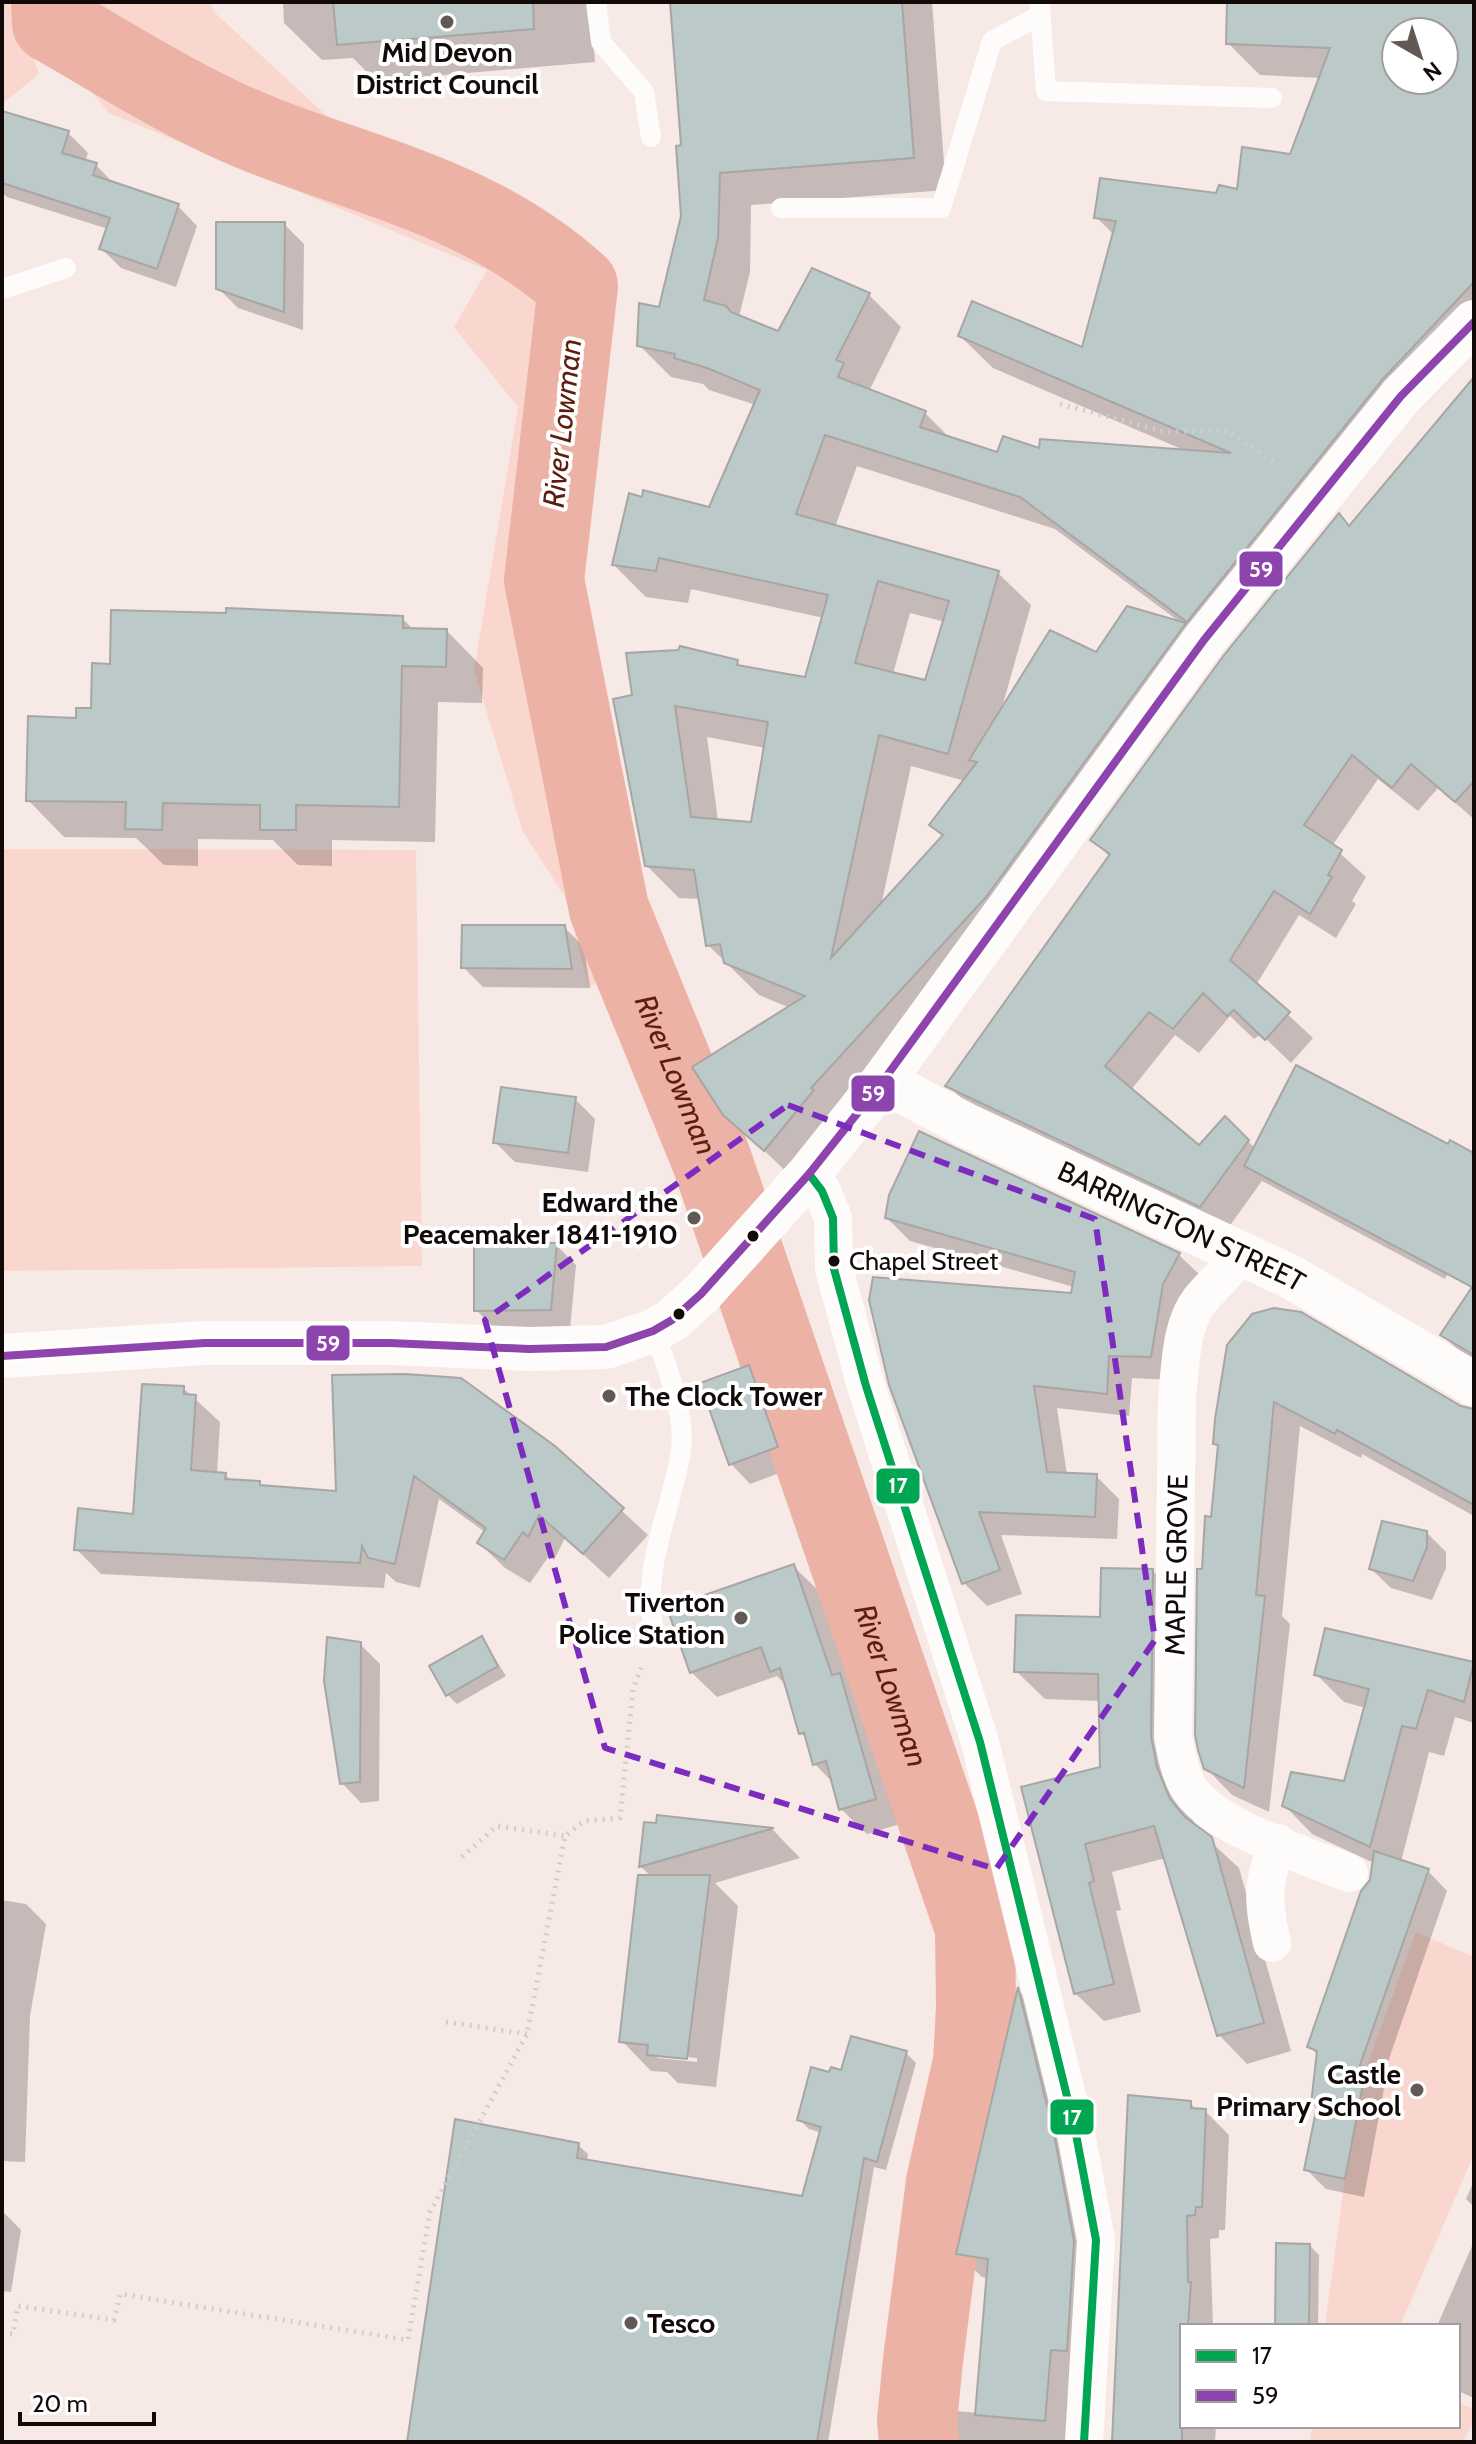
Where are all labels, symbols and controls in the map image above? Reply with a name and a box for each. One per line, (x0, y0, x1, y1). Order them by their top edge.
marker: Mid Devon District Council (438, 13, 456, 31)
north arrow (1380, 16, 1460, 96)
place label: Mid Devon District Council (355, 35, 539, 101)
text: N (1418, 56, 1447, 87)
water label: River Lowman (535, 337, 589, 509)
line badge: 59 (1238, 550, 1284, 588)
text: 59 (1249, 556, 1273, 583)
water label: River Lowman (627, 989, 726, 1160)
line badge: 59 (850, 1074, 896, 1113)
text: 59 (861, 1080, 885, 1107)
street label: BARRINGTON STREET (1052, 1153, 1312, 1299)
place label: Edward the Peacemaker 1841-1910 (403, 1185, 678, 1251)
marker: Edward the Peacemaker 1841-1910 (685, 1209, 703, 1227)
unlabelled marker (745, 1228, 761, 1244)
place label: Chapel Street (849, 1245, 998, 1277)
marker: Chapel Street (826, 1253, 842, 1269)
unlabelled marker (671, 1306, 687, 1322)
line badge: 59 (305, 1324, 351, 1362)
text: 59 (316, 1330, 340, 1357)
place label: The Clock Tower (625, 1379, 823, 1413)
marker: The Clock Tower (600, 1387, 618, 1405)
line badge: 17 (875, 1467, 921, 1505)
text: 17 (888, 1472, 908, 1499)
street label: MAPLE GROVE (1157, 1474, 1195, 1656)
place label: Tiverton Police Station (558, 1585, 725, 1651)
water label: River Lowman (847, 1599, 937, 1772)
marker: Tiverton Police Station (732, 1609, 750, 1627)
place label: Castle Primary School (1216, 2057, 1401, 2123)
marker: Castle Primary School (1408, 2081, 1426, 2099)
line badge: 17 (1049, 2098, 1095, 2136)
text: 17 (1062, 2104, 1082, 2131)
place label: Tesco (647, 2306, 715, 2340)
marker: Tesco (622, 2314, 640, 2332)
legend (1180, 2324, 1460, 2428)
text: 17 (1252, 2341, 1272, 2370)
scale bar (20, 2376, 154, 2426)
text: 59 (1252, 2381, 1279, 2410)
text: 20 m (32, 2389, 88, 2418)

